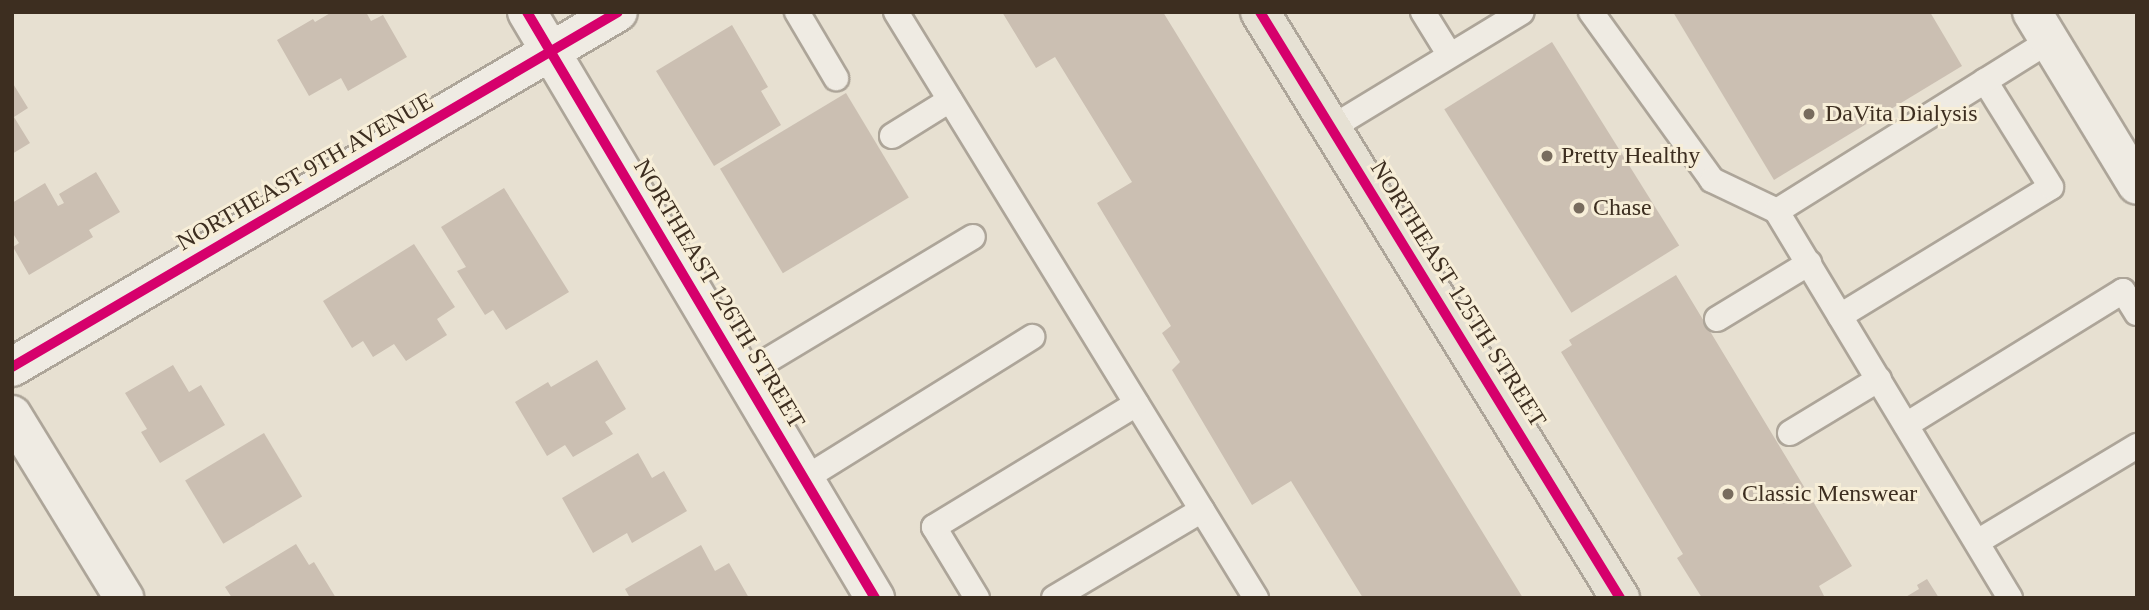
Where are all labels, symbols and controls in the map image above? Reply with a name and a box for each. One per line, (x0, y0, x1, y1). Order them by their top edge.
street label: NORTHEAST 9TH AVENUE (171, 86, 439, 258)
place label: DaVita Dialysis (1825, 100, 1978, 128)
marker: DaVita Dialysis (1799, 104, 1819, 124)
place label: Pretty Healthy (1561, 142, 1700, 170)
marker: Pretty Healthy (1539, 148, 1555, 164)
street label: NORTHEAST 126TH STREET (627, 154, 811, 434)
street label: NORTHEAST 125TH STREET (1364, 155, 1552, 433)
place label: Chase (1593, 194, 1652, 222)
marker: Chase (1571, 200, 1587, 216)
place label: Classic Menswear (1742, 480, 1917, 508)
marker: Classic Menswear (1720, 486, 1736, 502)

